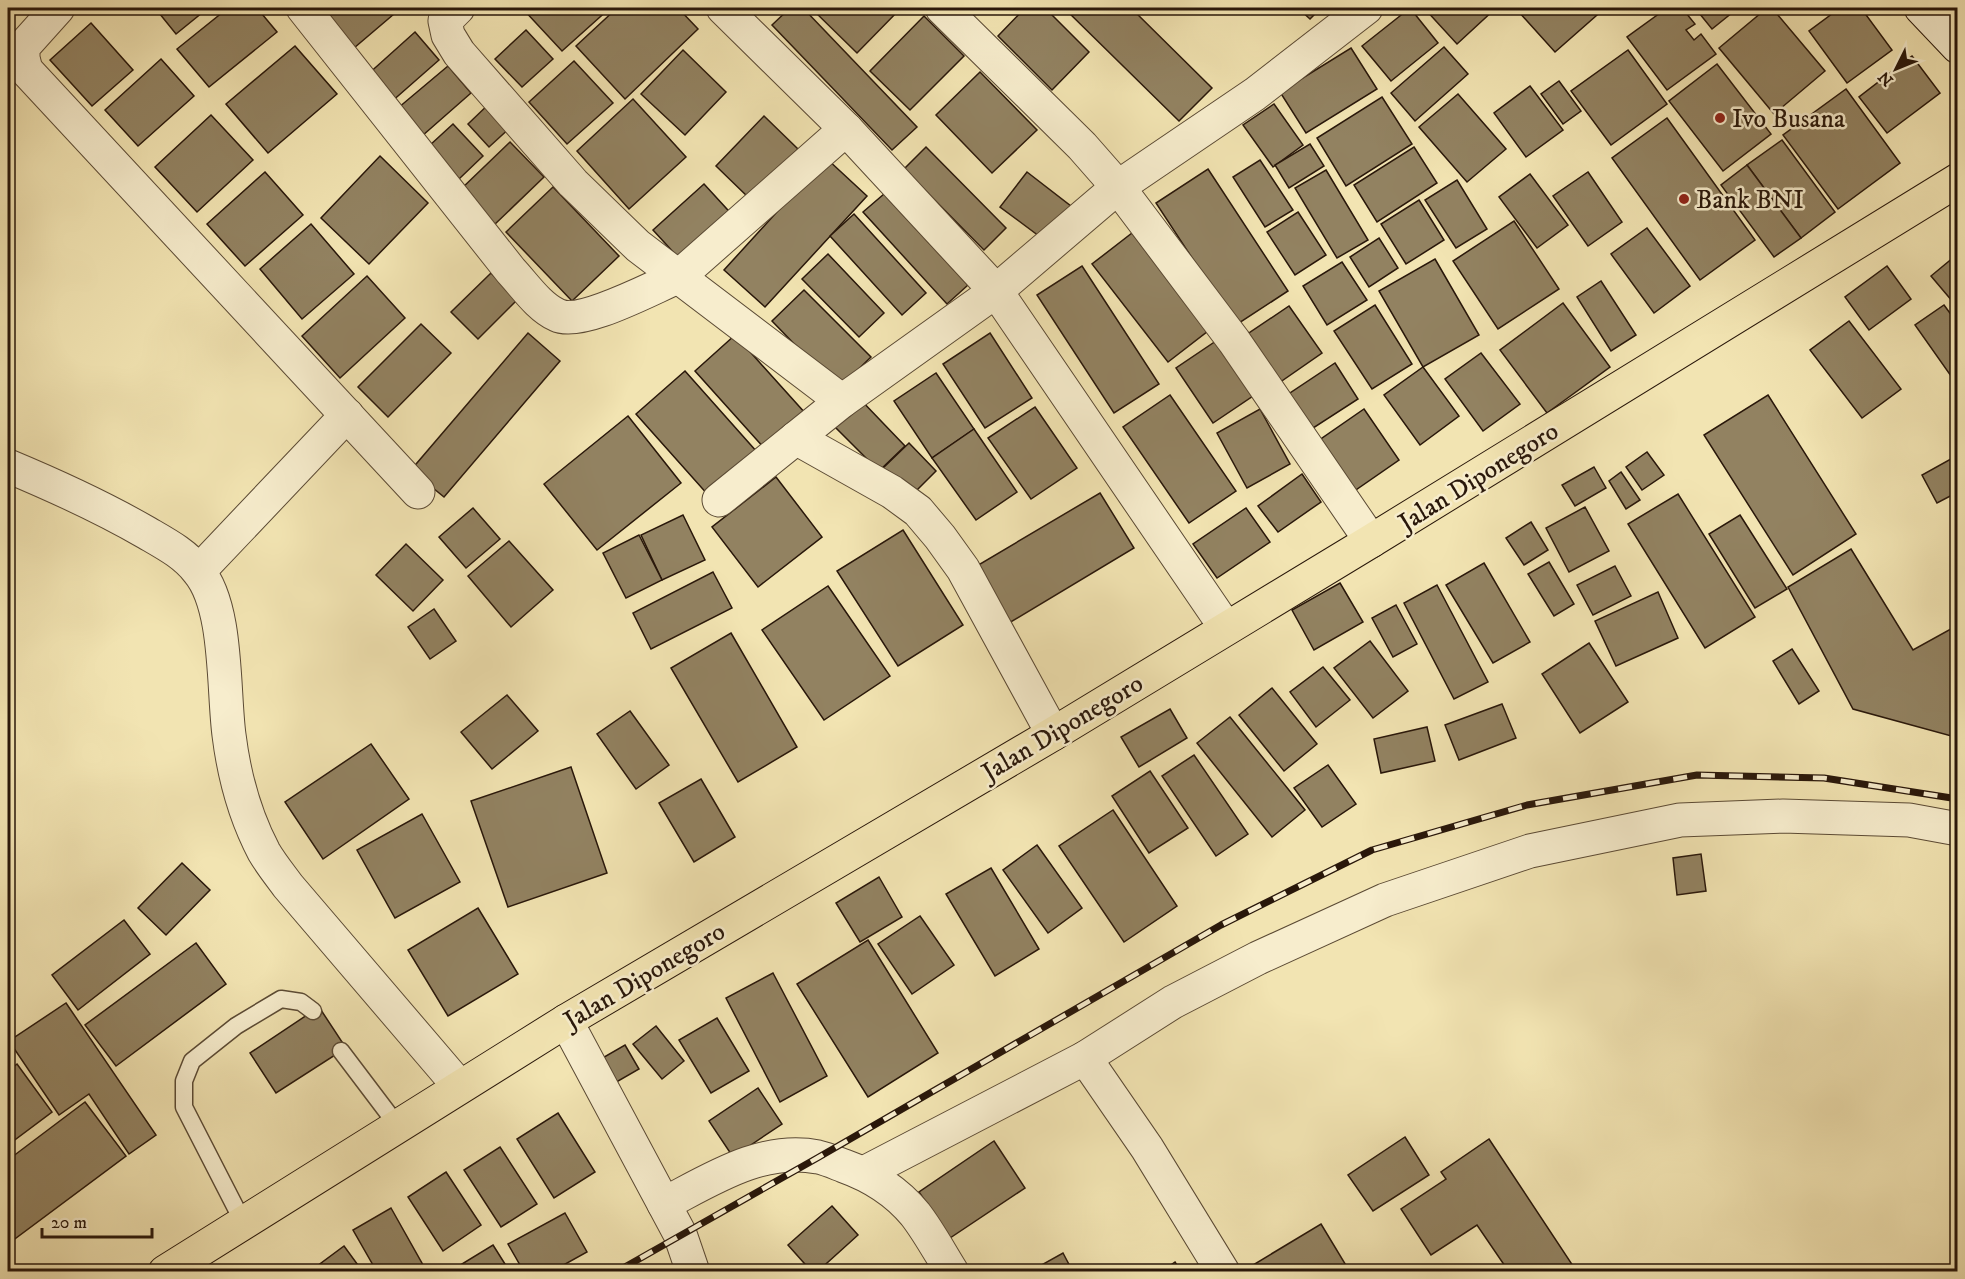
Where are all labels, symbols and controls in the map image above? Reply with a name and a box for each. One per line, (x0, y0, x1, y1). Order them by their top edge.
north arrow (1866, 39, 1926, 99)
text: N (1874, 67, 1898, 90)
place label: Ivo Busana (1732, 103, 1845, 136)
marker: Ivo Busana (1713, 111, 1727, 125)
place label: Bank BNI (1696, 184, 1804, 217)
marker: Bank BNI (1677, 192, 1691, 206)
street label: Jalan Diponegoro (1391, 415, 1565, 541)
street label: Jalan Diponegoro (974, 667, 1149, 790)
street label: Jalan Diponegoro (556, 915, 731, 1038)
scale bar (42, 1201, 152, 1239)
text: 20 m (51, 1212, 87, 1234)

